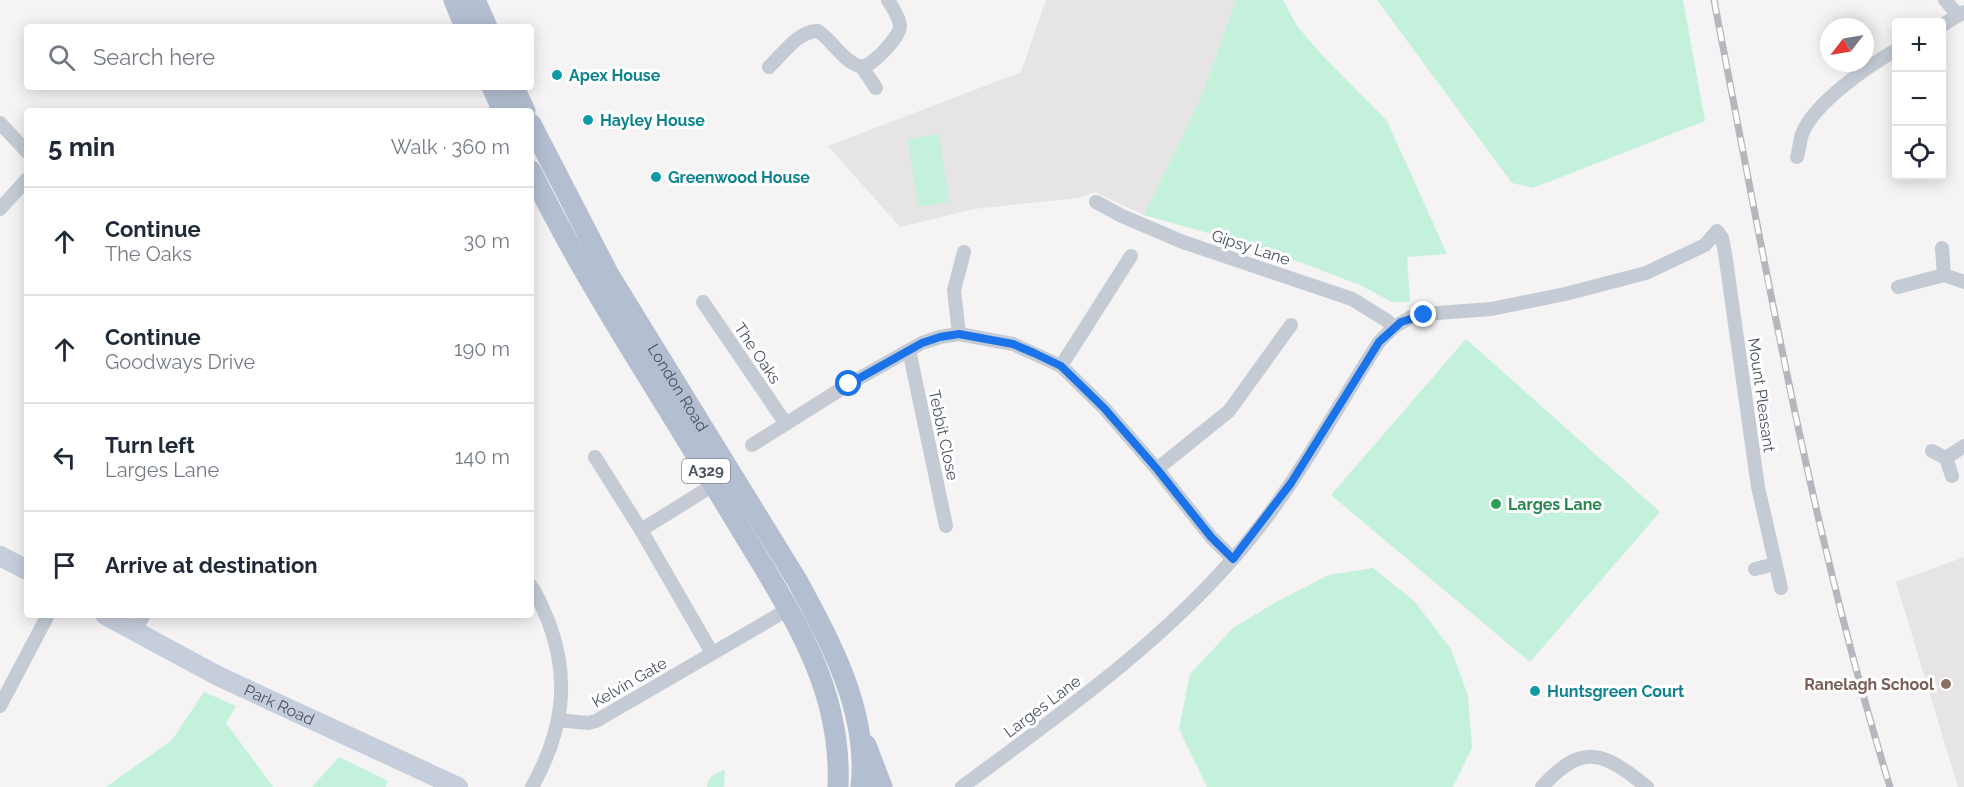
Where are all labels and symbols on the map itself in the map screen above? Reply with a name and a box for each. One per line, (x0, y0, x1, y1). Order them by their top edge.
north arrow (1820, 18, 1874, 72)
place label: Apex House (569, 66, 661, 85)
marker: Apex House (550, 68, 564, 82)
place label: Hayley House (600, 111, 705, 130)
marker: Hayley House (581, 113, 595, 127)
place label: Greenwood House (668, 168, 810, 187)
marker: Greenwood House (649, 170, 663, 184)
street label: Gipsy Lane (1209, 226, 1293, 269)
route end (1410, 301, 1436, 327)
street label: The Oaks (730, 319, 785, 388)
street label: Mount Pleasant (1744, 337, 1779, 454)
street label: London Road (644, 340, 712, 435)
route start (835, 370, 861, 396)
street label: Tebbit Close (925, 388, 962, 482)
road number: A329 (682, 459, 730, 483)
place label: Larges Lane (1508, 495, 1602, 514)
marker: Larges Lane (1489, 497, 1503, 511)
street label: Kelvin Gate (588, 653, 670, 712)
street label: Larges Lane (1000, 671, 1084, 741)
place label: Ranelagh School (1804, 675, 1935, 694)
marker: Ranelagh School (1939, 677, 1953, 691)
street label: Park Road (241, 680, 317, 729)
place label: Huntsgreen Court (1547, 682, 1684, 701)
marker: Huntsgreen Court (1528, 684, 1542, 698)

